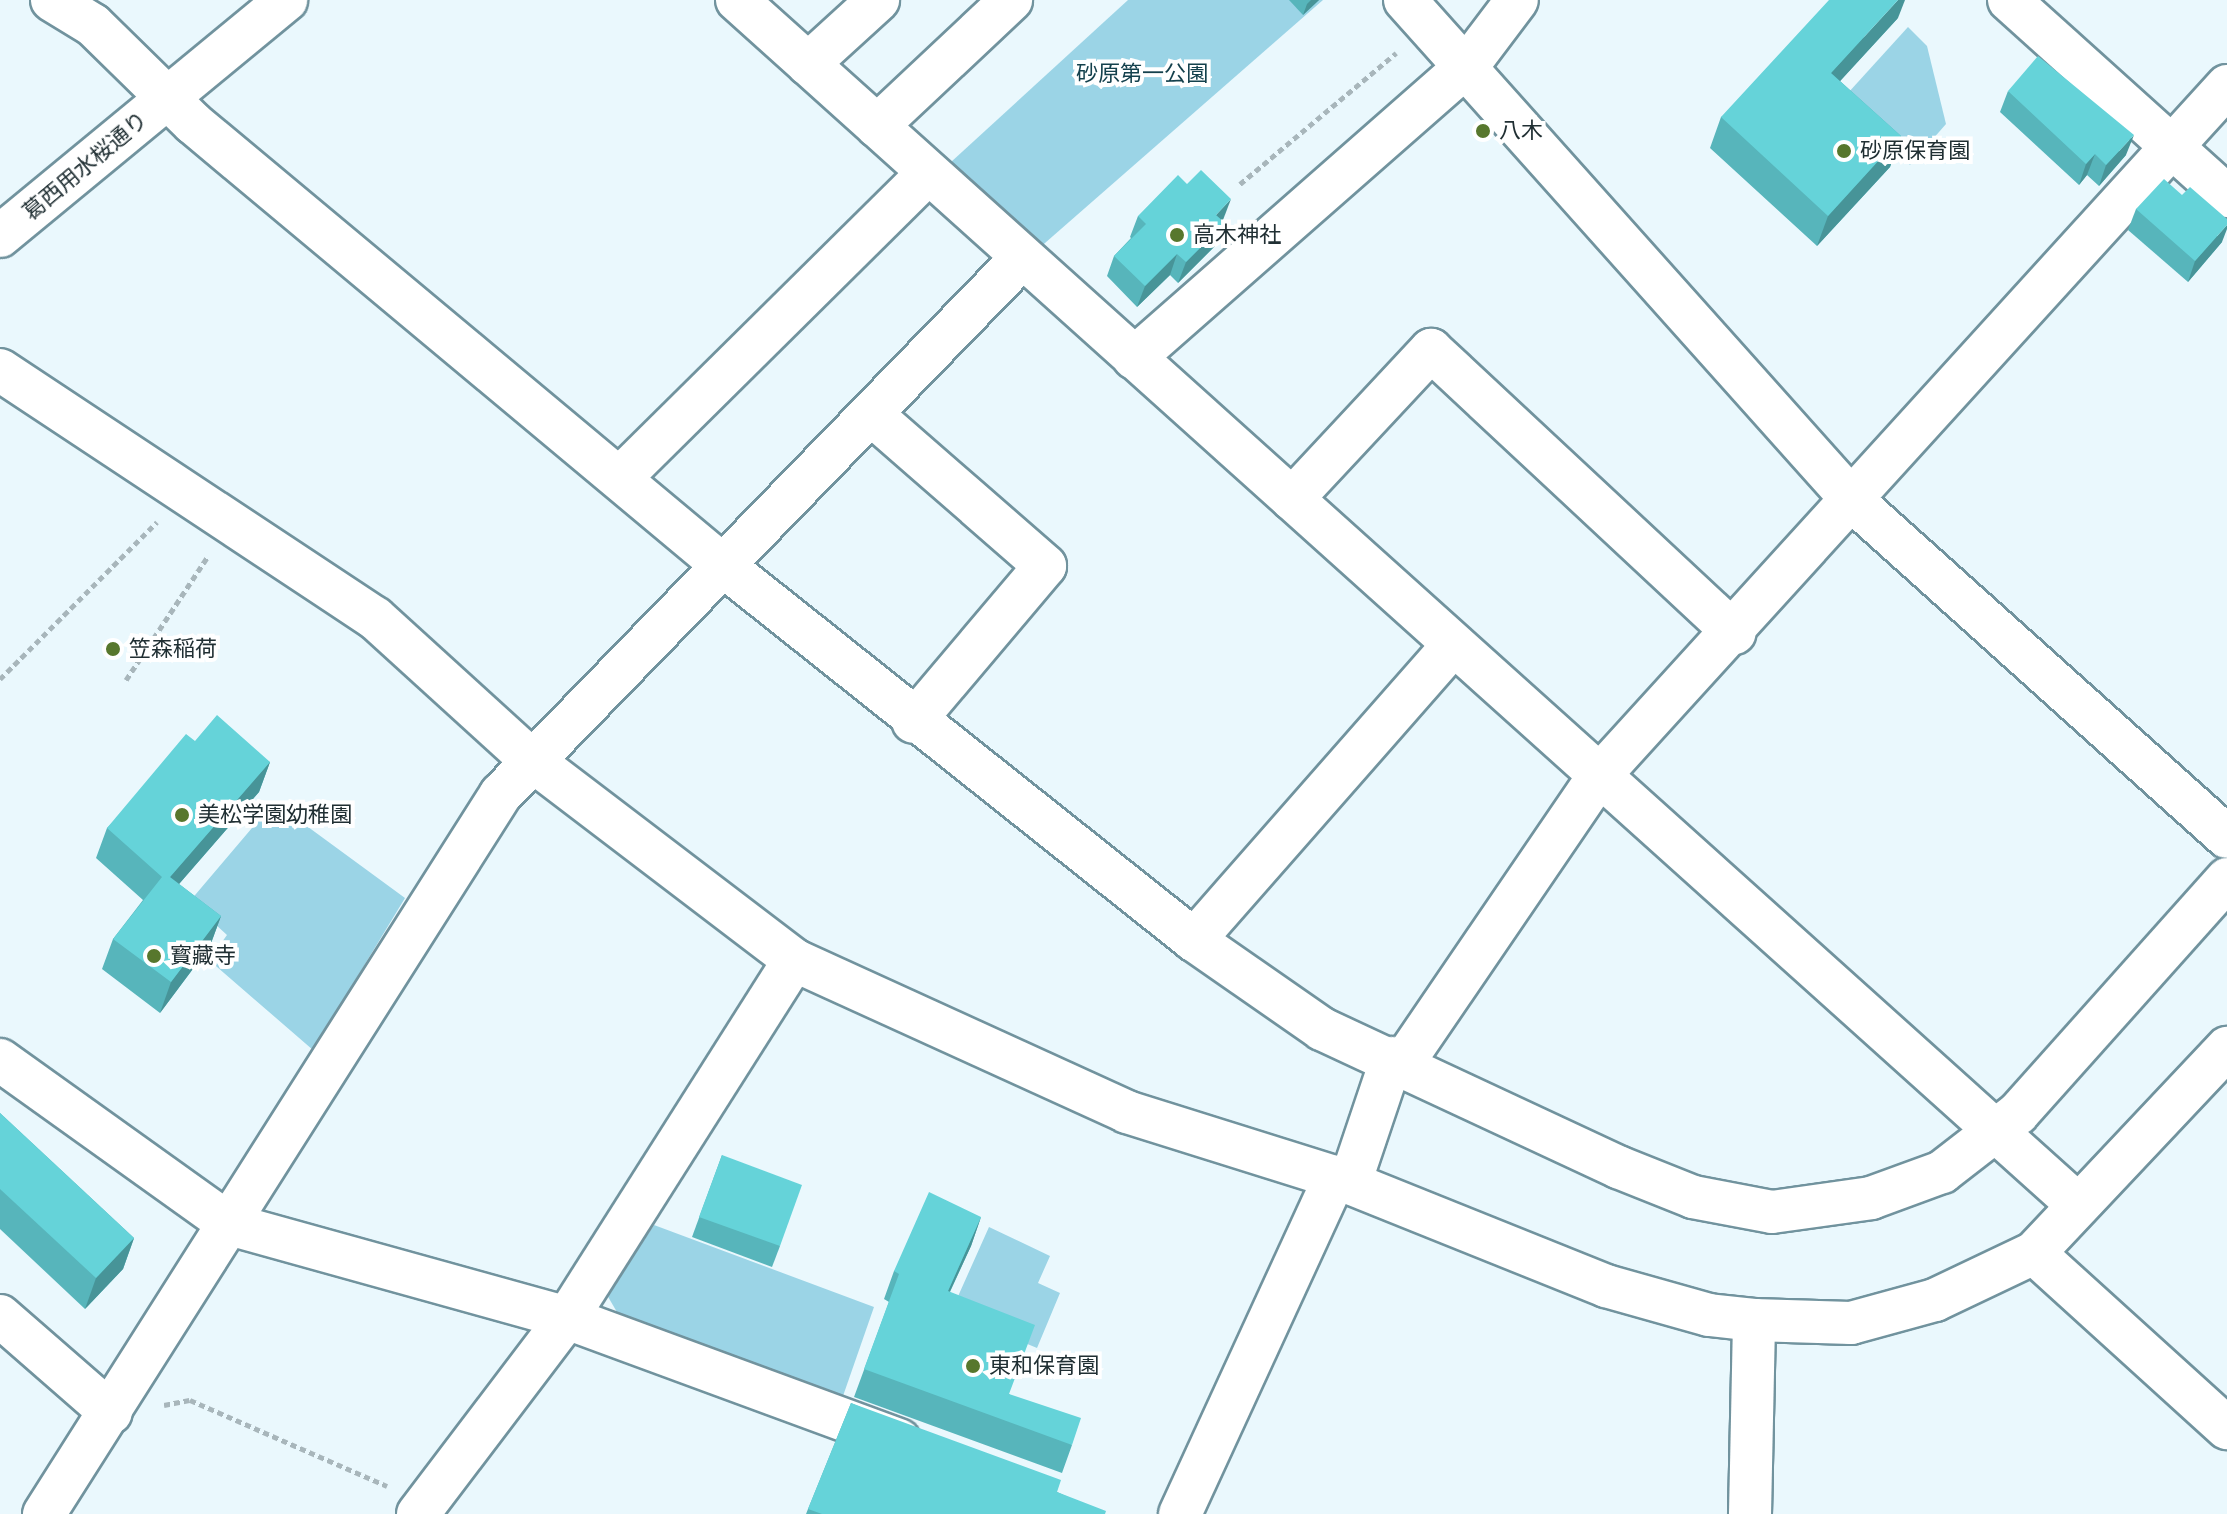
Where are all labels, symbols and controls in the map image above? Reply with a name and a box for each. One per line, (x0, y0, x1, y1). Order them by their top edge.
park label: 砂原第一公園 (1076, 61, 1208, 87)
street label: 葛西用水桜通り (18, 106, 152, 226)
place label: 八木 (1499, 118, 1543, 144)
marker: 八木 (1474, 122, 1492, 140)
place label: 砂原保育園 (1860, 138, 1970, 164)
marker: 砂原保育園 (1835, 142, 1853, 160)
place label: 高木神社 (1193, 222, 1281, 248)
marker: 高木神社 (1168, 226, 1186, 244)
place label: 笠森稲荷 (129, 636, 217, 662)
marker: 笠森稲荷 (104, 640, 122, 658)
place label: 美松学園幼稚園 (198, 802, 352, 828)
marker: 美松学園幼稚園 (173, 806, 191, 824)
place label: 寳藏寺 (170, 943, 236, 969)
marker: 寳藏寺 (145, 947, 163, 965)
place label: 東和保育園 (989, 1353, 1099, 1379)
marker: 東和保育園 (964, 1357, 982, 1375)

